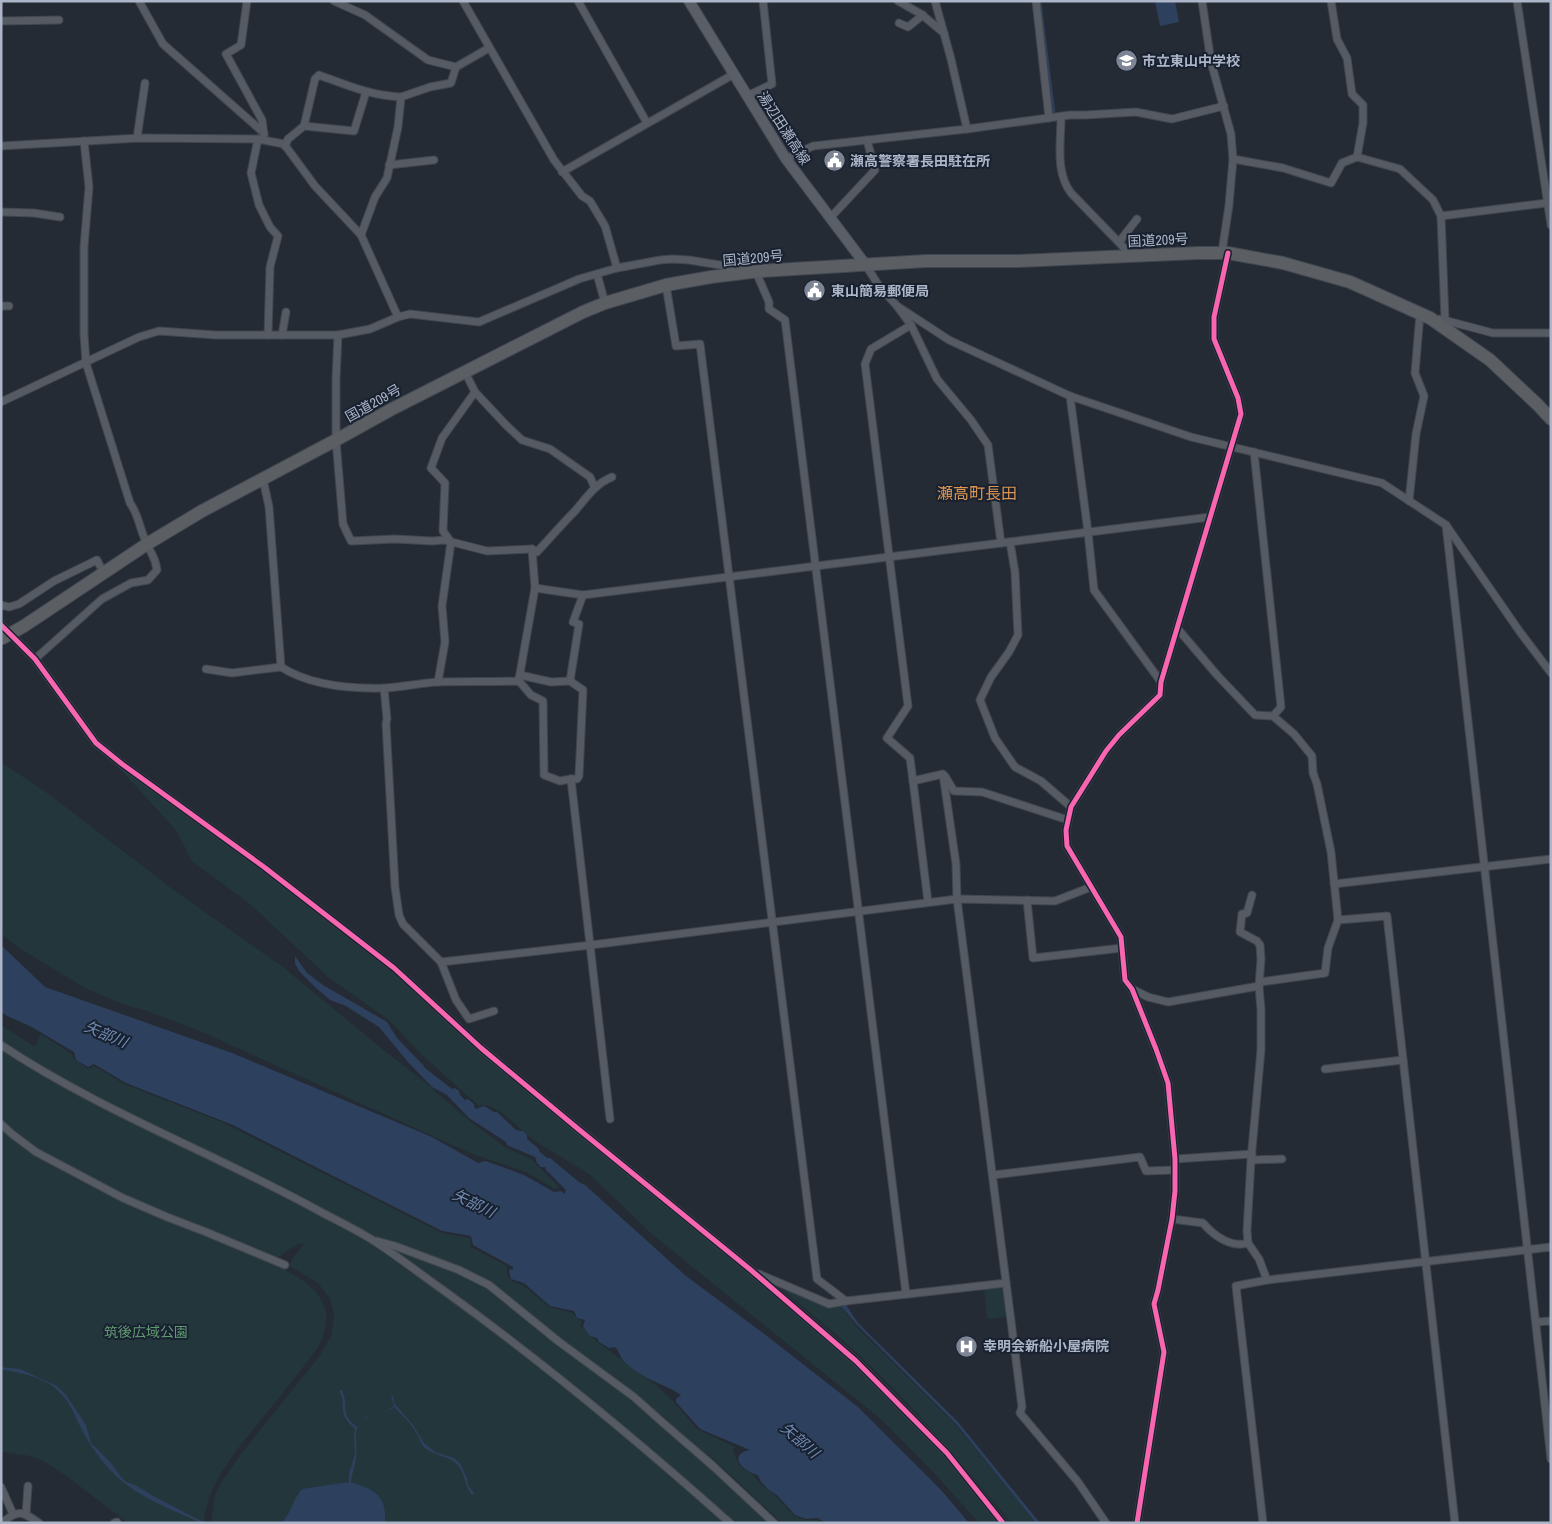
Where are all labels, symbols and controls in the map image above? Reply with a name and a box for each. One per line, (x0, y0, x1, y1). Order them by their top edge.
school or university icon: 市立東山中学校 (1114, 49, 1138, 73)
place label: 市立東山中学校 (1142, 52, 1240, 70)
street label: 湯辺田瀬高線 (754, 88, 814, 168)
public building icon: 瀬高警察署長田駐在所 (822, 149, 846, 173)
place label: 瀬高警察署長田駐在所 (850, 152, 990, 170)
street label: 国道209号 (1127, 229, 1189, 251)
street label: 国道209号 (722, 246, 784, 270)
public building icon: 東山簡易郵便局 (803, 279, 827, 303)
place label: 東山簡易郵便局 (831, 282, 929, 300)
street label: 国道209号 (342, 380, 404, 426)
district label: 瀬高町長田 (937, 482, 1017, 504)
water label: 矢部川 (81, 1016, 133, 1053)
water label: 矢部川 (449, 1184, 501, 1223)
park label: 筑後広域公園 (104, 1323, 188, 1341)
hospital icon: 幸明会新船小屋病院 (955, 1334, 979, 1358)
place label: 幸明会新船小屋病院 (983, 1337, 1109, 1355)
water label: 矢部川 (776, 1417, 825, 1464)

